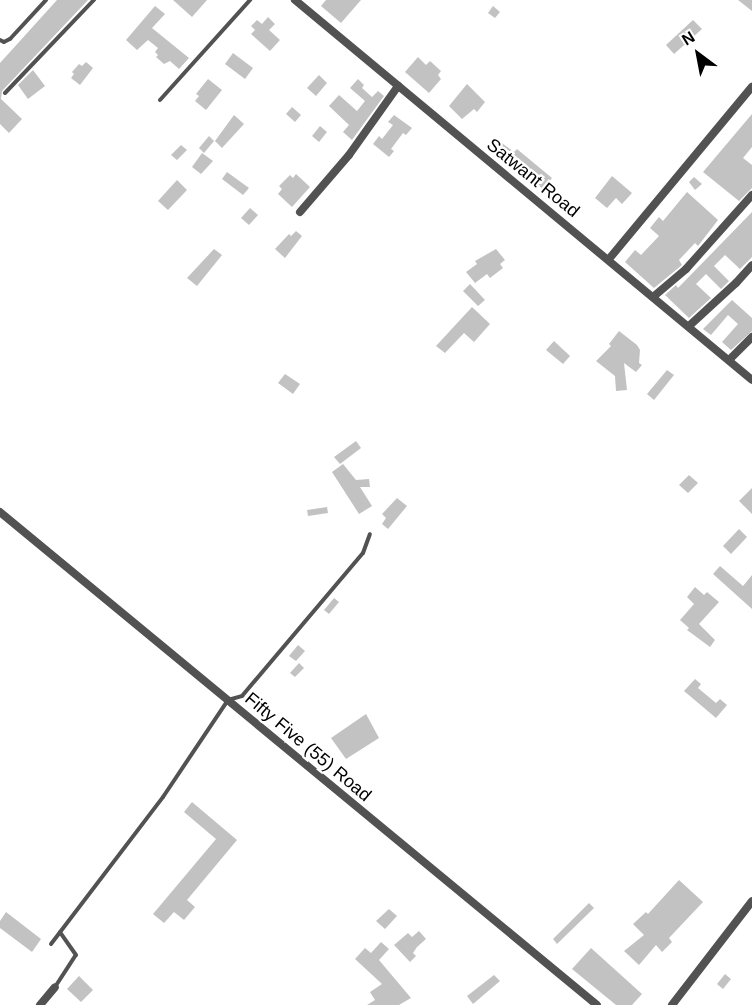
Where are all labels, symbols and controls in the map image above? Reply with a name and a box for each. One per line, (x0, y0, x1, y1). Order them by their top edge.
north arrow (668, 24, 728, 84)
text: N (679, 28, 698, 49)
street label: Satwant Road (482, 134, 584, 222)
street label: Fifty Five (55) Road (241, 688, 375, 806)

